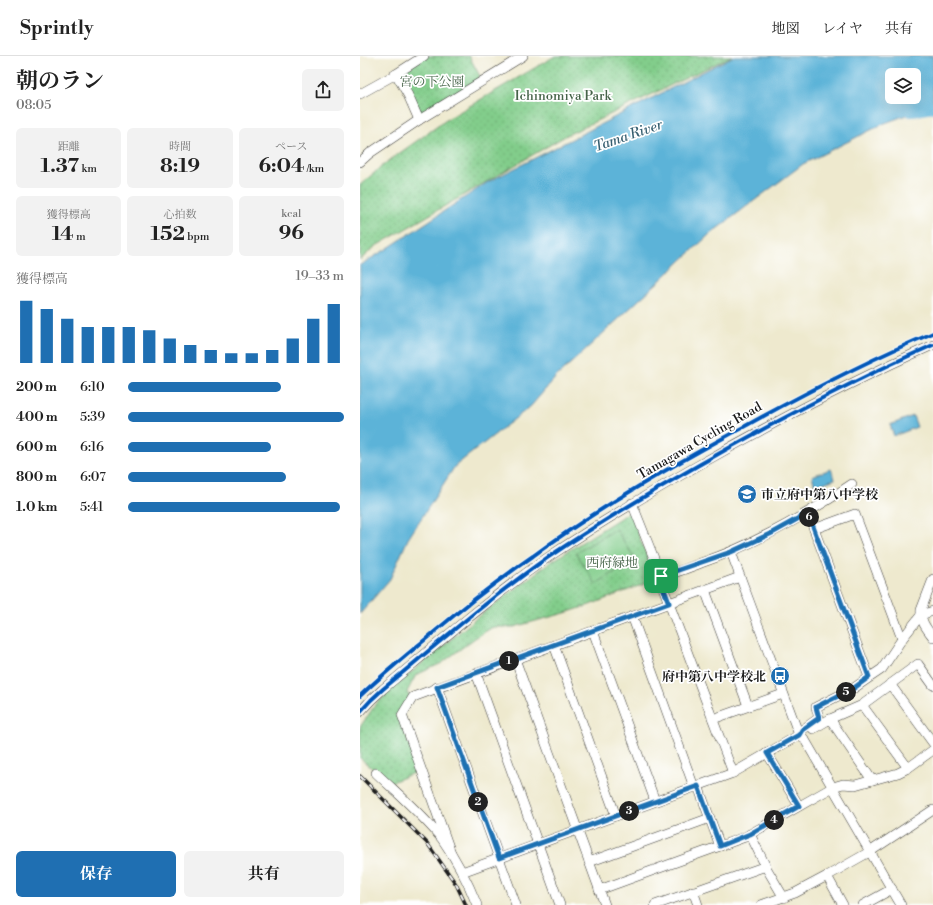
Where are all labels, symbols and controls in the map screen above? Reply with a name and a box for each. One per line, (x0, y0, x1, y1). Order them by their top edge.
text: Sprintly (20, 16, 94, 40)
text: 地図 (772, 20, 800, 38)
text: レイヤ (822, 20, 863, 38)
text: 共有 (885, 20, 913, 38)
text: 朝のラン (16, 68, 104, 95)
map controls (885, 68, 921, 104)
button: layers (885, 68, 921, 104)
button: share (302, 69, 344, 111)
park label: 宮の下公園 (399, 74, 465, 90)
park label: Ichinomiya Park (515, 88, 613, 104)
text: 08:05 (16, 97, 51, 113)
water label: Tama River (592, 115, 666, 156)
text: 距離 (58, 140, 80, 154)
text: 時間 (169, 140, 191, 154)
text: ペース (275, 140, 308, 154)
text: 1.37 (41, 154, 79, 179)
text: 8:19 (160, 154, 200, 179)
text: 6:04 (258, 154, 304, 179)
text: km (79, 162, 97, 176)
text: /km (304, 162, 324, 176)
text: kcal (281, 207, 301, 221)
text: 獲得標高 (47, 208, 91, 222)
text: 心拍数 (163, 208, 196, 222)
text: 96 (279, 221, 304, 246)
text: 14 (52, 222, 74, 247)
text: 152 (150, 222, 185, 247)
text: m (74, 230, 86, 244)
text: bpm (185, 230, 210, 244)
text: 19–33 m (296, 268, 344, 284)
text: 獲得標高 (16, 271, 68, 287)
text: 200 m (16, 379, 57, 395)
text: 6:10 (80, 379, 105, 395)
street label: Tamagawa Cycling Road (634, 398, 765, 483)
text: 400 m (16, 409, 58, 425)
text: 5:39 (80, 409, 105, 425)
text: 600 m (16, 439, 57, 455)
text: 6:16 (80, 439, 104, 455)
text: 800 m (16, 469, 57, 485)
text: 6:07 (80, 469, 106, 485)
school or university icon: 市立府中第八中学校 (736, 483, 758, 505)
place label: 市立府中第八中学校 (761, 487, 879, 503)
text: 1.0 km (16, 499, 57, 515)
text: 5:41 (80, 499, 103, 515)
pin: 6 (799, 507, 819, 527)
text: 6 (806, 510, 812, 524)
park label: 西府緑地 (586, 555, 638, 571)
pin (644, 559, 678, 593)
icon: arrive (650, 565, 672, 587)
pin: 1 (499, 651, 519, 671)
text: 1 (506, 654, 512, 668)
bus stop icon: 府中第八中学校北 (769, 665, 791, 687)
place label: 府中第八中学校北 (662, 669, 766, 685)
pin: 5 (836, 682, 856, 702)
text: 5 (843, 685, 849, 699)
pin: 2 (468, 792, 488, 812)
text: 2 (475, 795, 481, 809)
pin: 3 (619, 801, 639, 821)
text: 3 (626, 804, 632, 818)
pin: 4 (764, 810, 784, 830)
text: 4 (770, 813, 778, 827)
button: 保存 (16, 851, 176, 897)
button: 共有 (184, 851, 344, 897)

